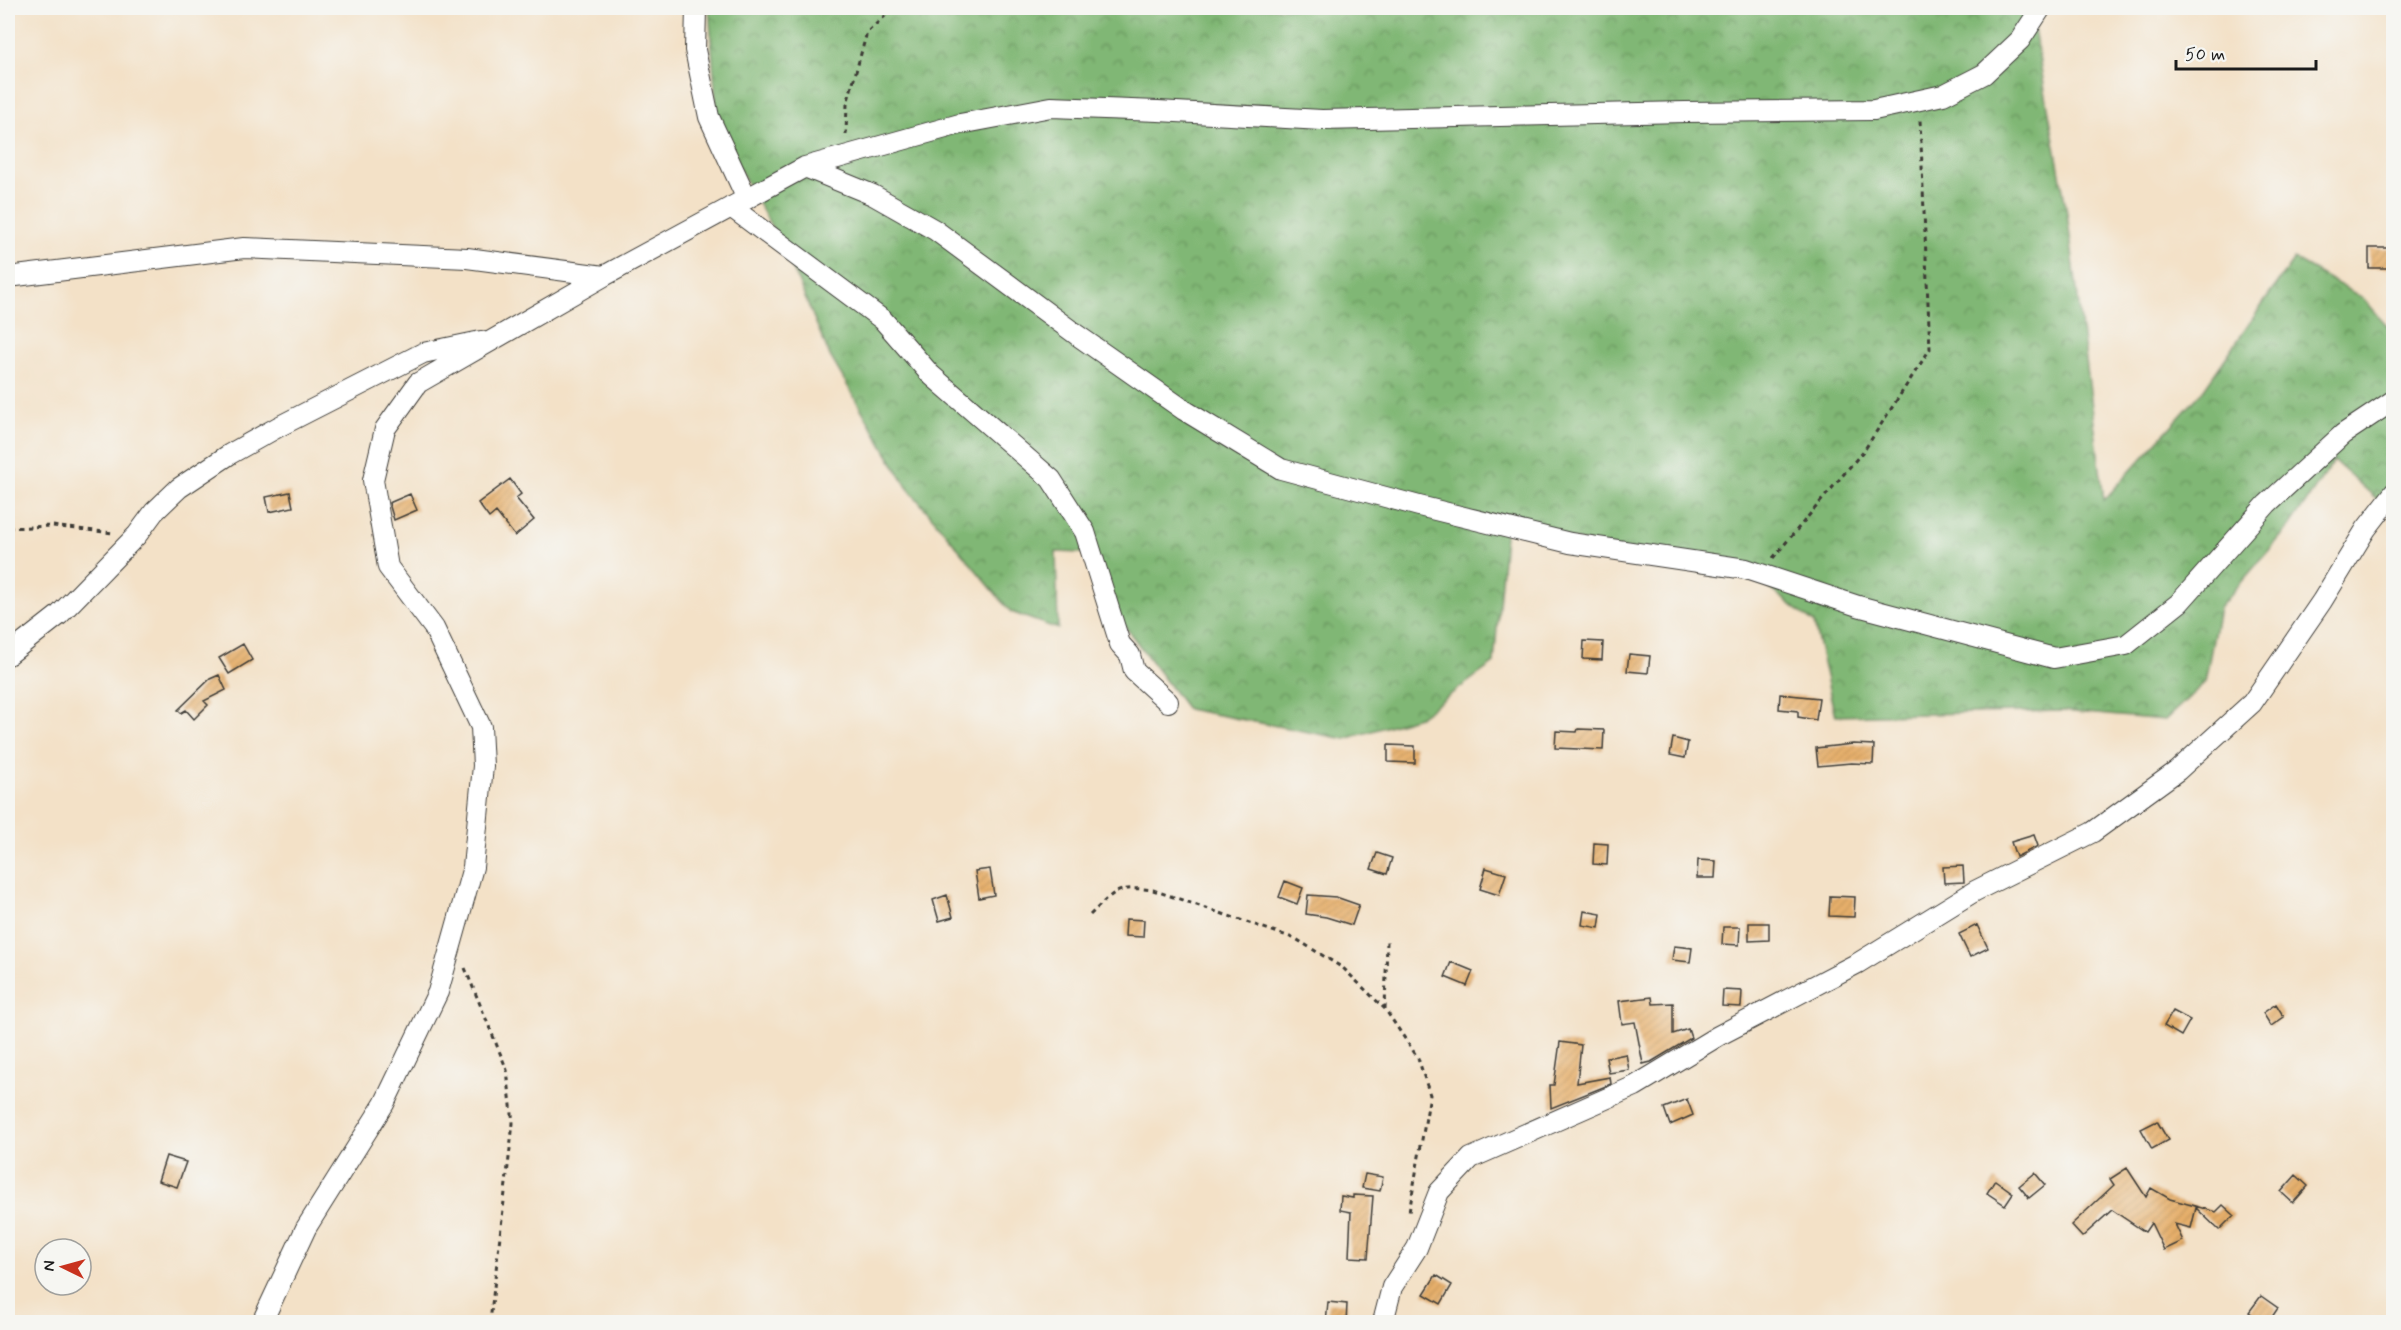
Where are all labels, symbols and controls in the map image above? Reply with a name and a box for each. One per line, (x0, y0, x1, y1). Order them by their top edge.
scale bar (2176, 33, 2316, 71)
text: 50 m (2185, 43, 2225, 67)
north arrow (33, 1237, 93, 1297)
text: N (39, 1260, 60, 1272)

